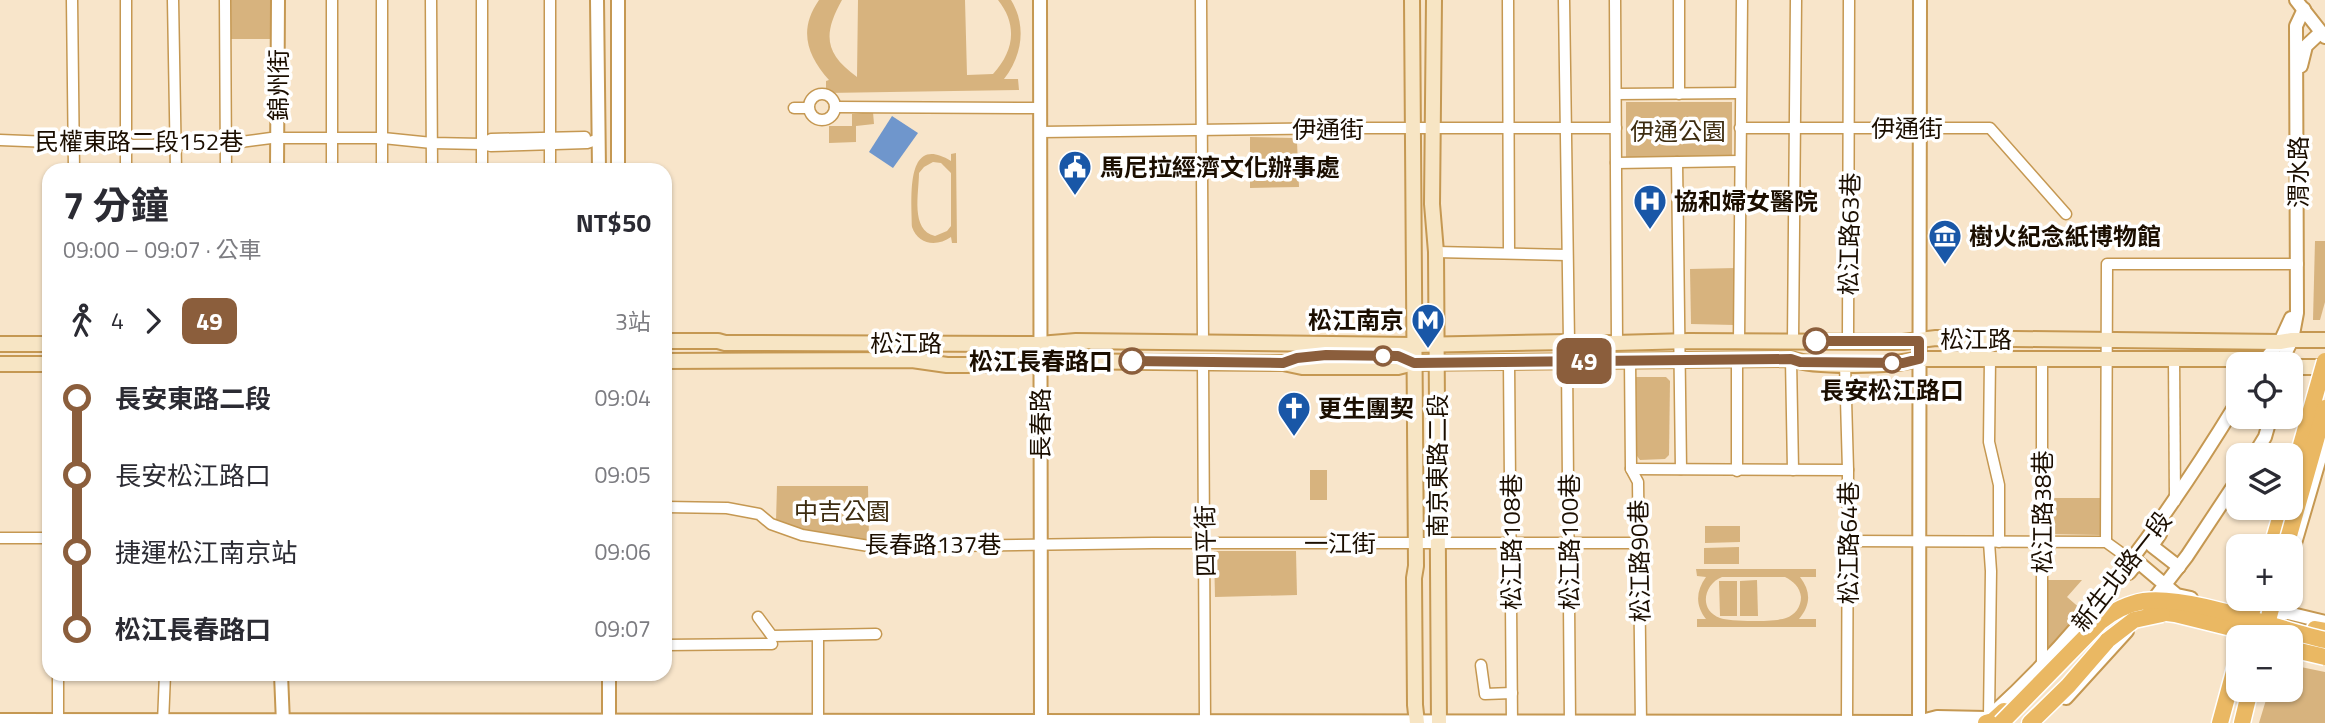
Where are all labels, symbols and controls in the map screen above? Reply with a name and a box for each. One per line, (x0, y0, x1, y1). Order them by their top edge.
street label: 錦州街 (260, 49, 296, 121)
street label: 伊通街 (1871, 110, 1943, 146)
street label: 伊通街 (1292, 111, 1364, 147)
park label: 伊通公園 (1630, 113, 1726, 149)
street label: 民權東路二段152巷 (35, 123, 243, 159)
street label: 渭水路 (2280, 136, 2316, 208)
public building icon: 馬尼拉經濟文化辦事處 (1056, 148, 1094, 197)
place label: 馬尼拉經濟文化辦事處 (1100, 149, 1340, 185)
street label: 松江路63巷 (1830, 172, 1868, 296)
text: 7 分鐘 (63, 176, 169, 234)
hospital icon: 協和婦女醫院 (1631, 182, 1669, 231)
place label: 協和婦女醫院 (1674, 183, 1818, 219)
text: NT$50 (576, 203, 651, 242)
museum icon: 樹火紀念紙博物館 (1926, 217, 1964, 266)
place label: 樹火紀念紙博物館 (1969, 218, 2161, 254)
text: 09:00 – 09:07 · 公車 (63, 232, 262, 267)
metro station icon: 松江南京 (1409, 301, 1447, 350)
icon: walk (63, 302, 101, 340)
icon: forward (134, 302, 172, 340)
place label: 松江南京 (1308, 302, 1404, 338)
text: 4 (111, 303, 124, 338)
text: 49 (196, 303, 223, 339)
text: 3站 (615, 304, 651, 339)
street label: 松江路 (1940, 321, 2012, 357)
street label: 松江路 (870, 325, 942, 361)
unlabelled marker (1803, 328, 1829, 354)
line badge: 49 (1552, 338, 1616, 384)
place label: 松江長春路口 (969, 343, 1113, 379)
text: 49 (1571, 343, 1597, 379)
unlabelled marker (1373, 346, 1393, 366)
marker: 松江長春路口 (1119, 348, 1145, 374)
map controls (2226, 352, 2303, 702)
button: locate (2226, 352, 2303, 429)
marker: 長安松江路口 (1882, 353, 1902, 373)
place label: 長安松江路口 (1820, 372, 1964, 408)
text: 長安東路二段 (115, 379, 271, 418)
text: 09:04 (594, 380, 651, 415)
street label: 長春路 (1022, 388, 1058, 460)
church icon: 更生團契 (1275, 389, 1313, 438)
place label: 更生團契 (1318, 390, 1414, 426)
street label: 南京東路二段 (1419, 394, 1455, 538)
button: layers (2226, 443, 2303, 520)
street label: 松江路38巷 (2024, 451, 2060, 573)
text: 長安松江路口 (115, 456, 271, 495)
text: 09:05 (594, 457, 651, 492)
street label: 松江路108巷 (1493, 474, 1529, 610)
street label: 松江路100巷 (1551, 474, 1587, 610)
street label: 松江路64巷 (1830, 482, 1866, 604)
park label: 中吉公園 (794, 493, 890, 529)
street label: 松江路90巷 (1620, 499, 1658, 623)
street label: 新生北路一段 (2062, 503, 2180, 639)
street label: 四平街 (1186, 505, 1224, 577)
street label: 一江街 (1304, 525, 1376, 561)
street label: 長春路137巷 (865, 526, 1001, 562)
text: 捷運松江南京站 (115, 533, 297, 572)
text: 09:06 (594, 534, 651, 569)
button: + (2226, 534, 2303, 611)
text: 松江長春路口 (115, 610, 271, 649)
text: 09:07 (594, 611, 651, 646)
button: − (2226, 625, 2303, 702)

